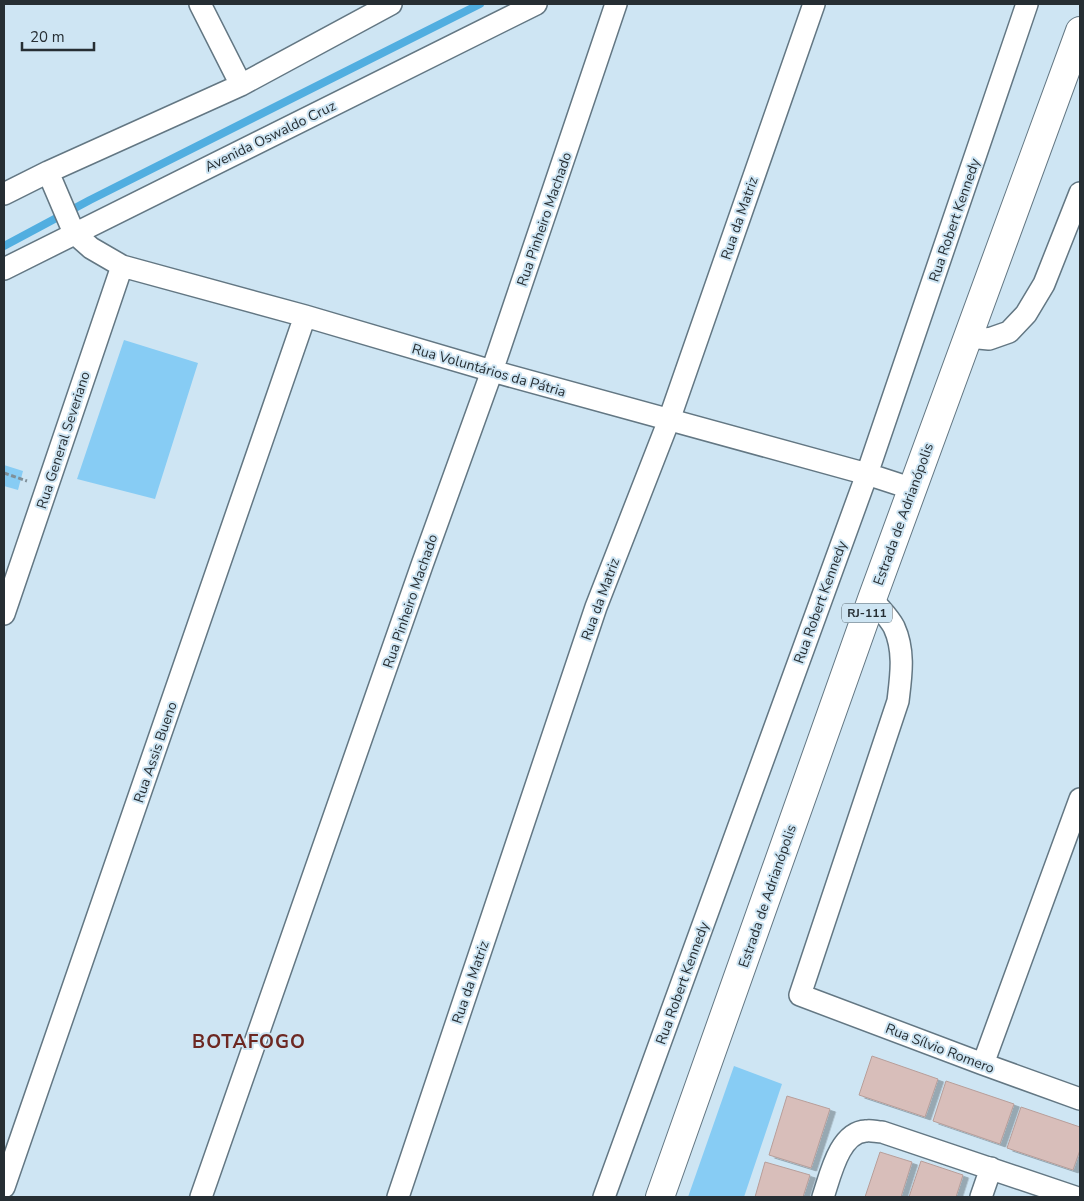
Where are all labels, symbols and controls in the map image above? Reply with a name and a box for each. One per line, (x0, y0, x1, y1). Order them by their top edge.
scale bar (22, 20, 95, 52)
text: 20 m (30, 27, 65, 47)
street label: Avenida Oswaldo Cruz (202, 96, 339, 176)
street label: Rua Pinheiro Machado (513, 149, 576, 289)
street label: Rua Robert Kennedy (924, 155, 985, 284)
street label: Rua da Matriz (716, 174, 763, 262)
street label: Rua Voluntários da Pátria (410, 339, 568, 402)
street label: Rua General Severiano (32, 369, 95, 511)
street label: Estrada de Adrianópolis (869, 440, 938, 588)
street label: Rua Pinheiro Machado (379, 531, 442, 671)
street label: Rua Robert Kennedy (789, 537, 852, 666)
street label: Rua da Matriz (577, 555, 624, 643)
road number: RJ-111 (842, 604, 892, 622)
street label: Rua Assis Bueno (129, 699, 182, 805)
street label: Estrada de Adrianópolis (734, 822, 801, 970)
street label: Rua Robert Kennedy (651, 918, 714, 1047)
street label: Rua da Matriz (447, 938, 494, 1026)
street label: Rua Sílvio Romero (883, 1019, 997, 1078)
district label: BOTAFOGO (192, 1029, 306, 1055)

